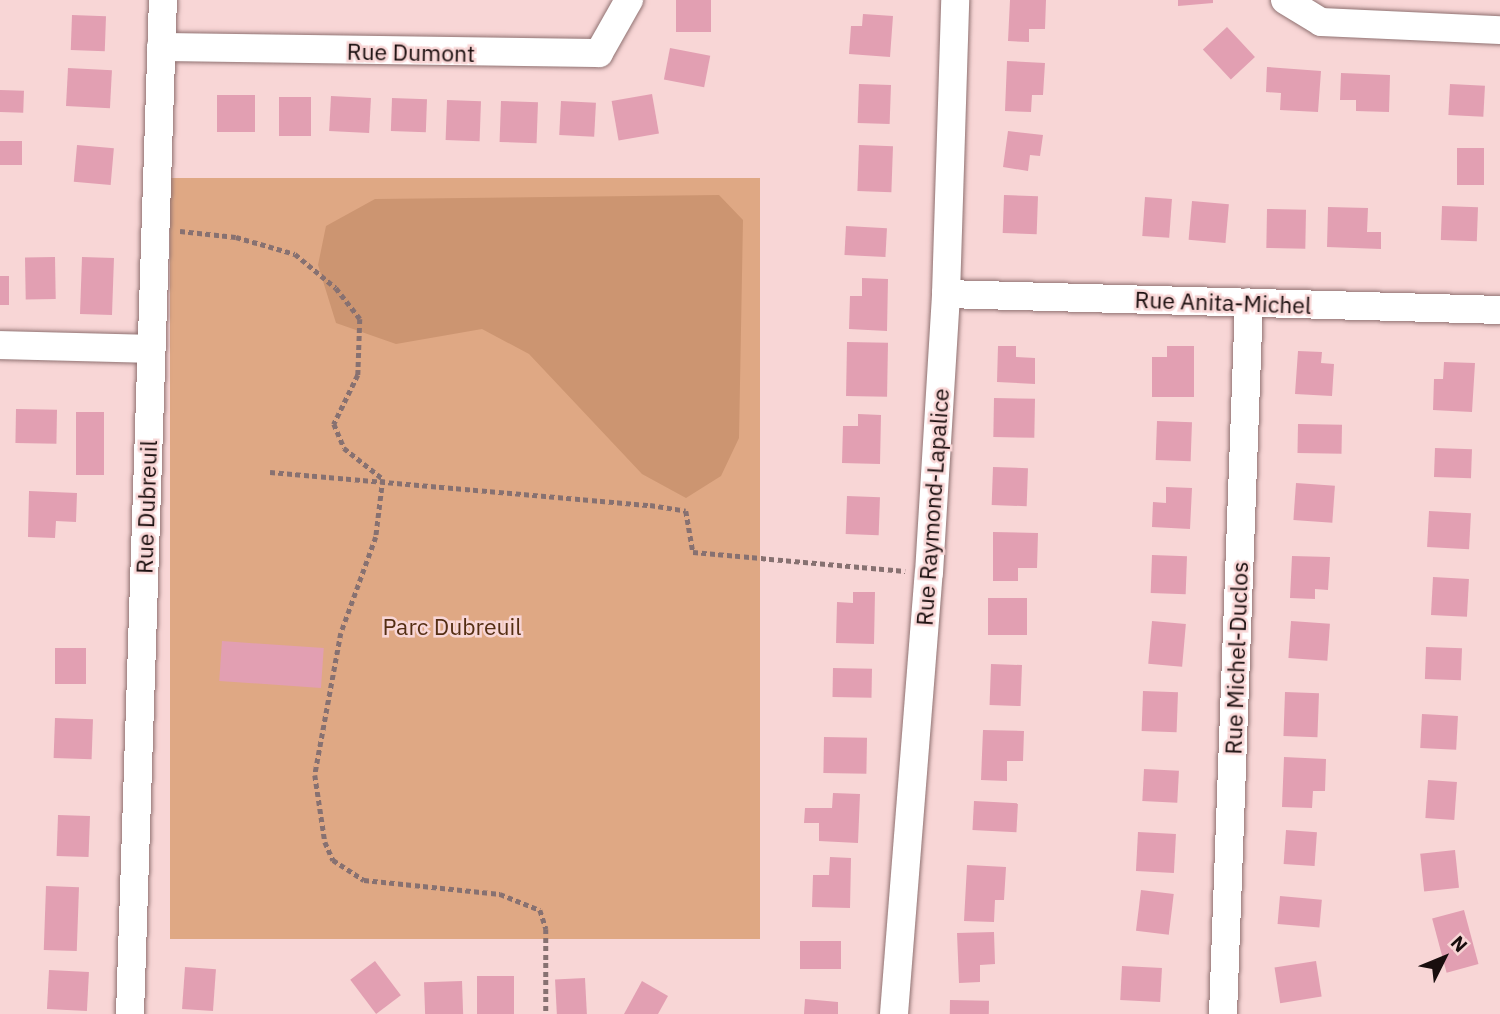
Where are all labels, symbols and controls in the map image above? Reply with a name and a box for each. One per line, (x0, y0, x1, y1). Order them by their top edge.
street label: Rue Dumont (347, 37, 475, 67)
street label: Rue Anita-Michel (1134, 285, 1312, 319)
street label: Rue Raymond-Lapalice (910, 387, 954, 627)
street label: Rue Dubreuil (130, 440, 162, 574)
street label: Rue Michel-Duclos (1219, 561, 1253, 755)
park label: Parc Dubreuil (382, 612, 522, 640)
north arrow (1409, 923, 1479, 993)
text: N (1446, 930, 1473, 957)

